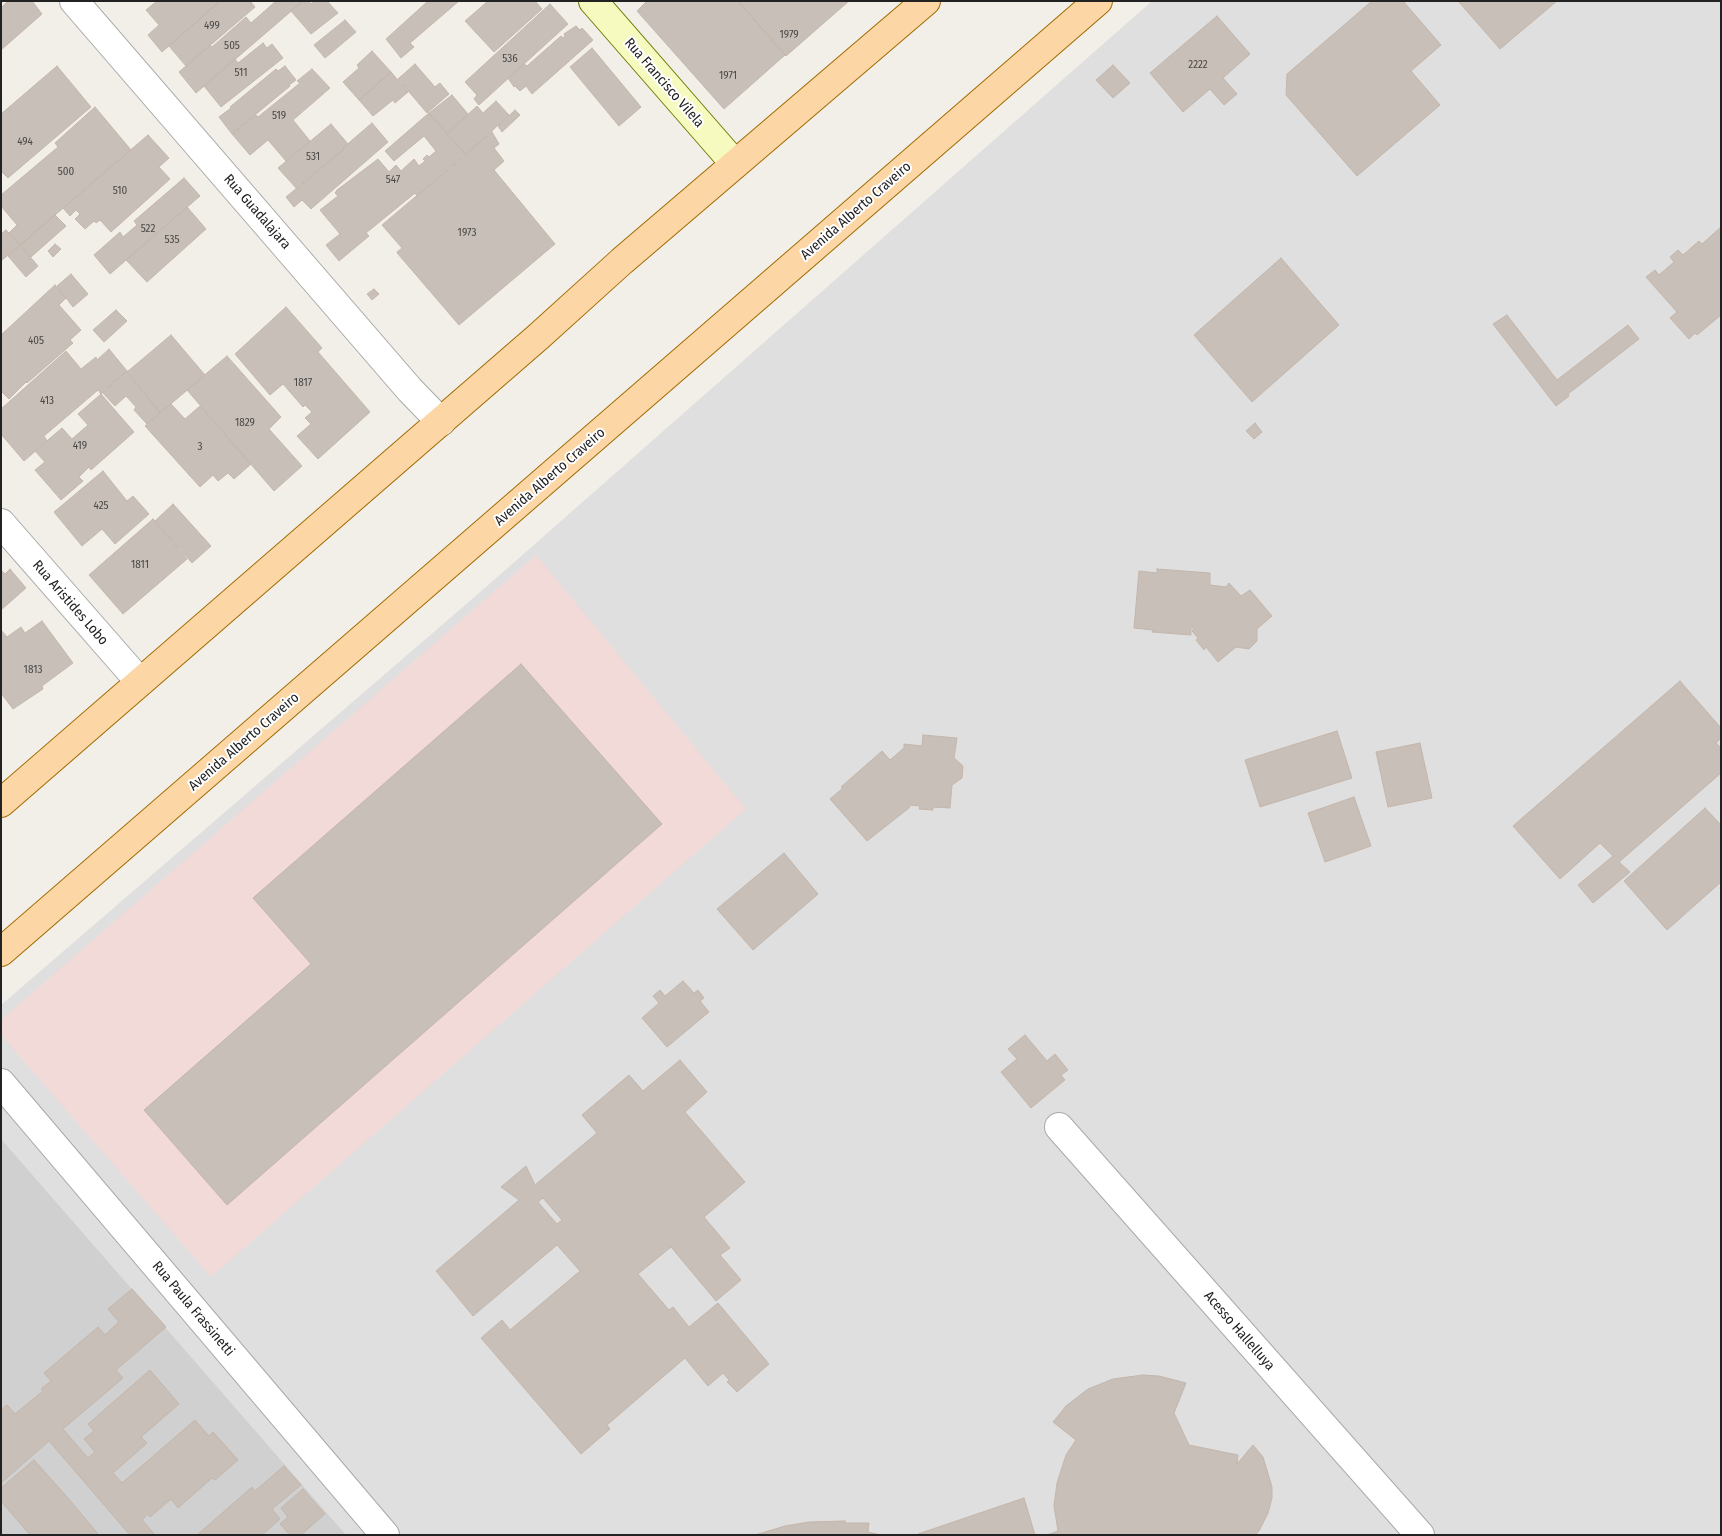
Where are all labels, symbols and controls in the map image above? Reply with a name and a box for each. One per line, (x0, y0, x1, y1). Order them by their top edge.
house number: 499 (204, 19, 220, 33)
house number: 1979 (779, 28, 799, 42)
street label: Rua Francisco Vilela (621, 35, 707, 131)
house number: 505 (224, 39, 240, 53)
house number: 536 (502, 52, 518, 66)
house number: 2222 (1188, 58, 1208, 72)
house number: 511 (235, 66, 247, 80)
house number: 1971 (719, 69, 737, 83)
house number: 519 (272, 109, 286, 123)
house number: 494 (17, 135, 33, 149)
house number: 531 (306, 150, 320, 164)
street label: Avenida Alberto Craveiro (797, 158, 915, 264)
house number: 500 (58, 165, 74, 179)
street label: Rua Guadalajara (220, 171, 294, 253)
house number: 547 (386, 173, 400, 187)
house number: 510 (113, 184, 127, 198)
house number: 522 (141, 222, 155, 236)
house number: 1973 (458, 226, 476, 240)
house number: 535 (165, 233, 179, 247)
house number: 405 (28, 334, 44, 348)
house number: 1817 (294, 376, 312, 390)
house number: 413 (40, 394, 54, 408)
house number: 1829 (235, 416, 255, 430)
street label: Avenida Alberto Craveiro (491, 424, 609, 530)
house number: 419 (73, 439, 87, 453)
house number: 3 (198, 440, 202, 454)
house number: 425 (93, 499, 109, 513)
street label: Rua Aristides Lobo (29, 557, 111, 649)
house number: 1811 (131, 558, 149, 572)
house number: 1813 (24, 663, 42, 677)
street label: Avenida Alberto Craveiro (185, 689, 303, 795)
street label: Rua Paula Frassinetti (148, 1258, 238, 1360)
street label: Acesso Hallelluya (1200, 1288, 1278, 1374)

